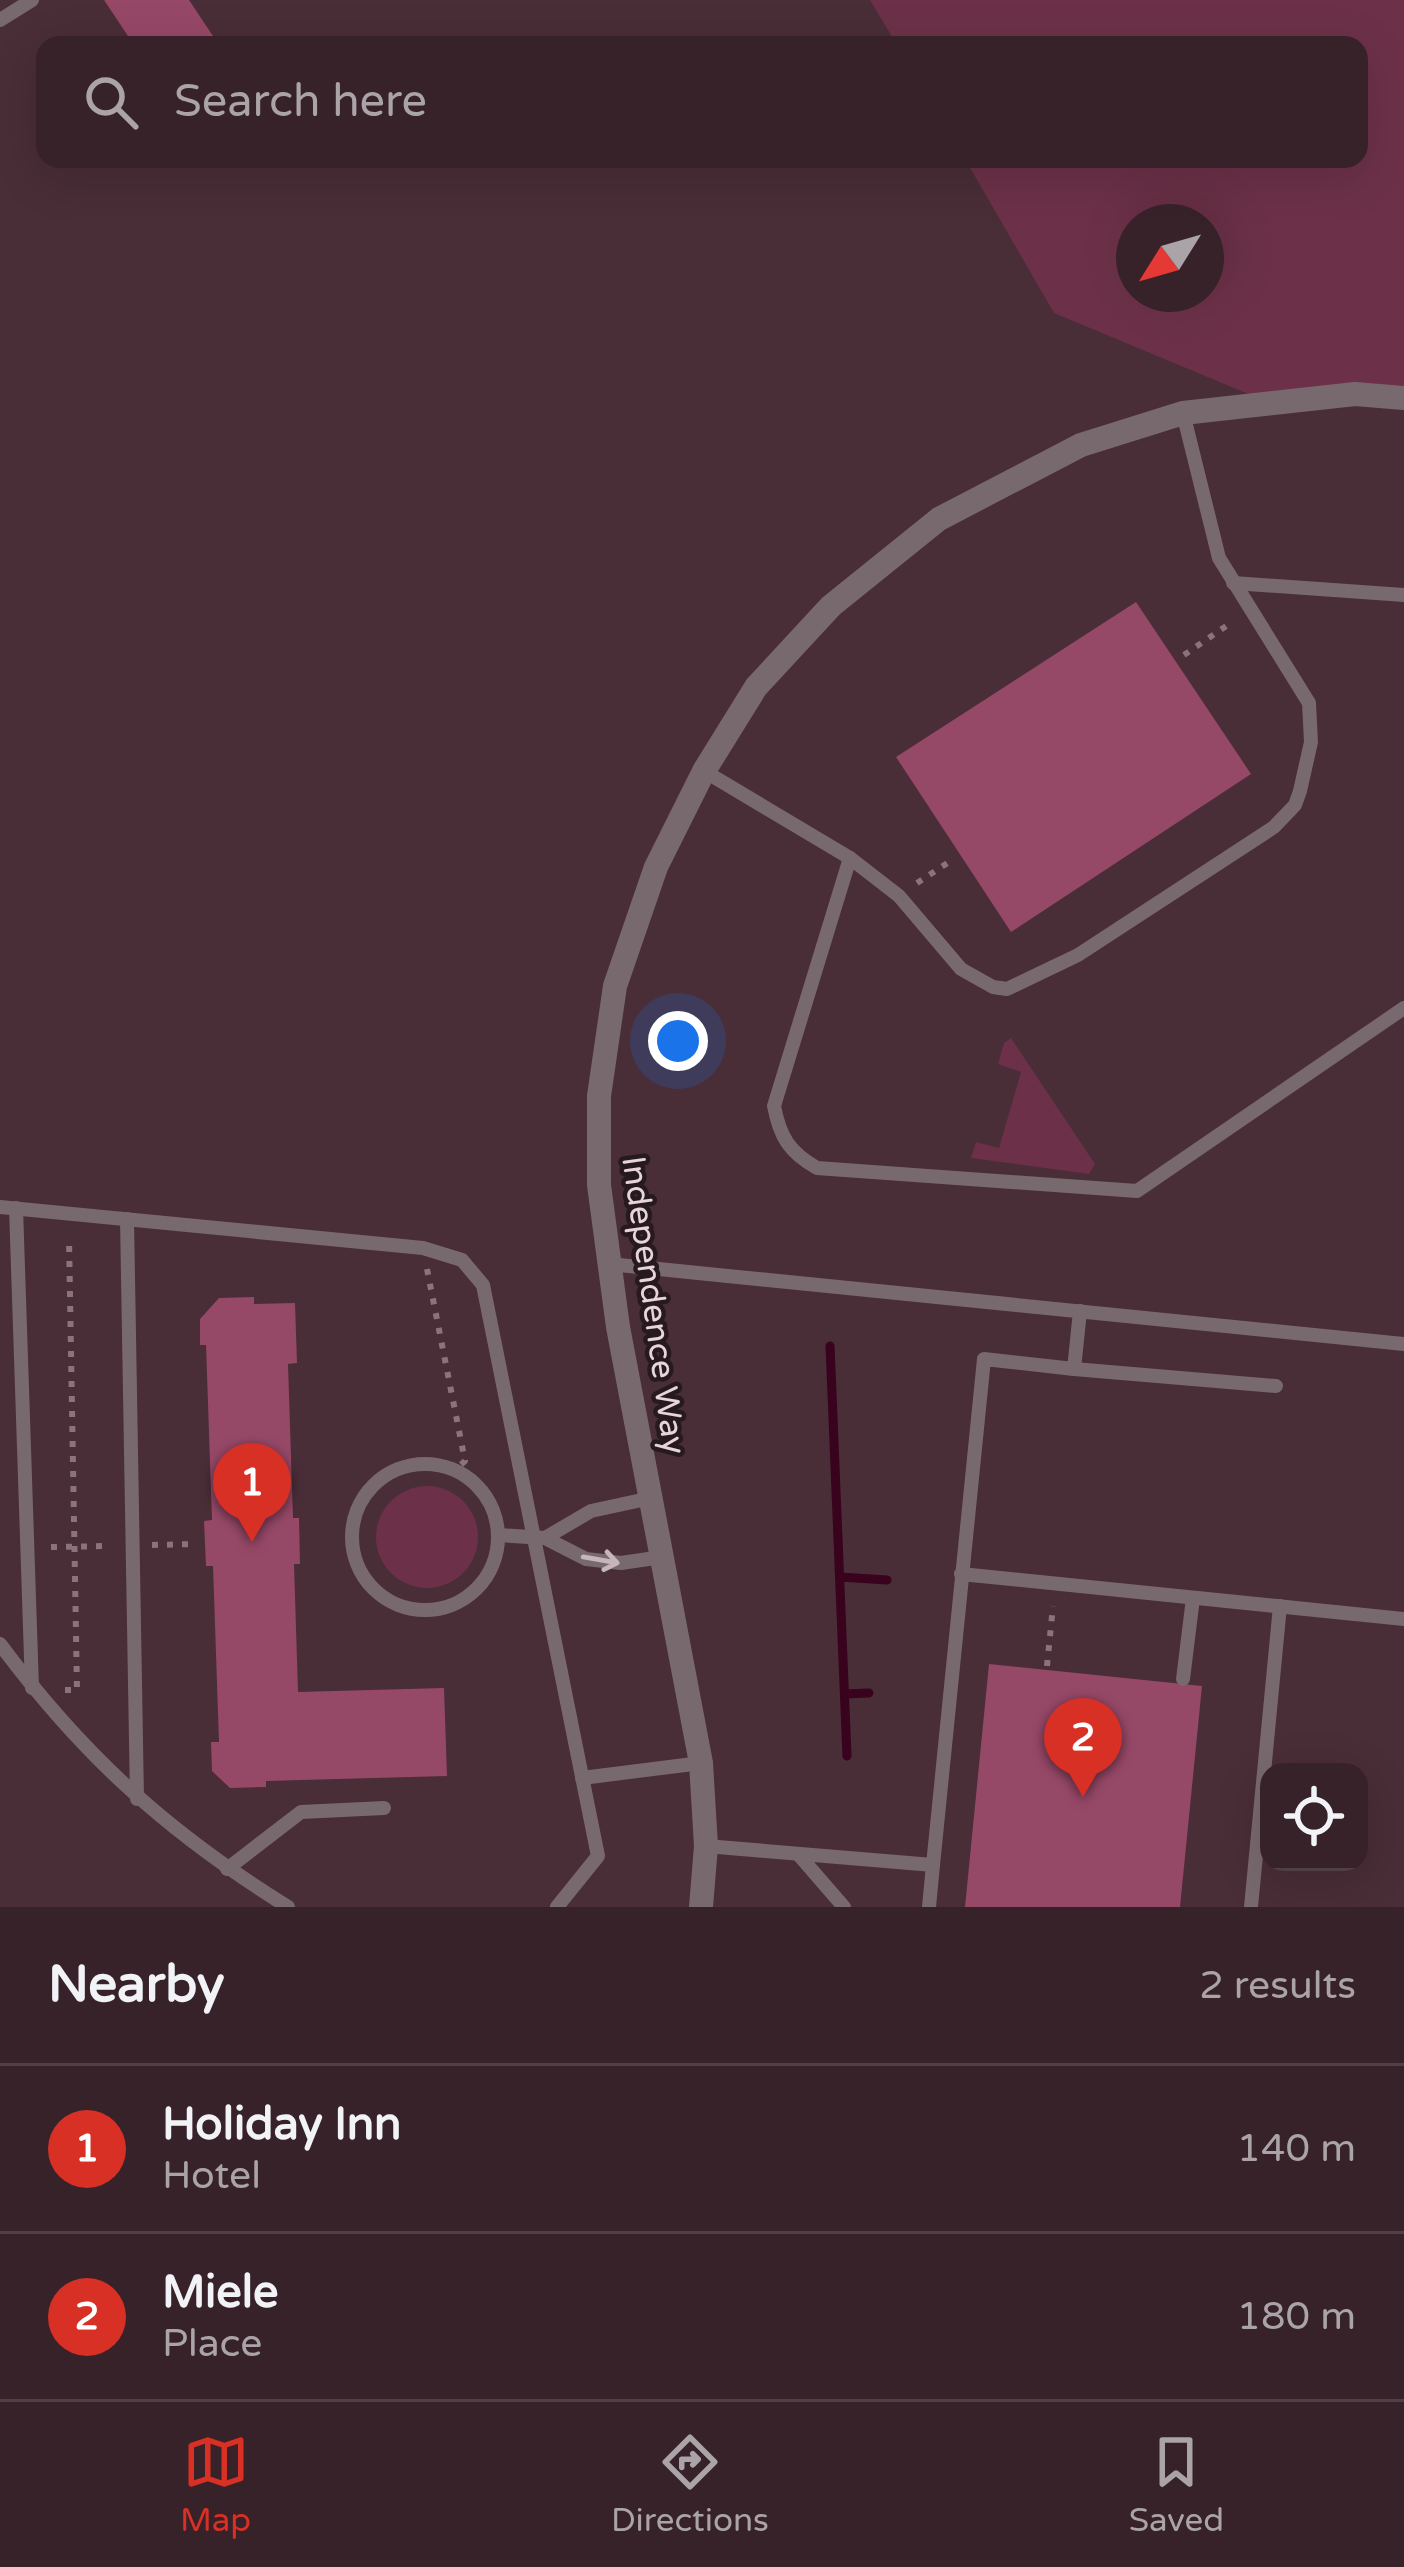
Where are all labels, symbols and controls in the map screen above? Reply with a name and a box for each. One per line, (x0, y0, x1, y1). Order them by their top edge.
search box (36, 36, 1368, 168)
icon: search (78, 69, 144, 135)
text: Search here (174, 75, 427, 129)
north arrow (1116, 204, 1224, 312)
your location (648, 1011, 708, 1071)
street label: Independence Way (613, 1154, 694, 1457)
pin: 1 (213, 1443, 291, 1542)
one-way arrow (581, 1549, 620, 1572)
pin: 2 (1044, 1698, 1122, 1797)
map controls (1260, 1763, 1368, 1871)
button: locate (1260, 1763, 1368, 1871)
text: Nearby (48, 1954, 225, 2016)
text: 2 results (1199, 1962, 1356, 2009)
text: Holiday Inn (162, 2098, 401, 2152)
text: 1 (75, 2125, 99, 2172)
text: 140 m (1237, 2125, 1356, 2172)
text: Hotel (162, 2152, 261, 2199)
text: Miele (162, 2266, 278, 2320)
text: 2 (75, 2293, 99, 2340)
text: 180 m (1237, 2293, 1356, 2340)
text: Place (162, 2320, 262, 2367)
tab: Map (180, 2429, 251, 2540)
tab: Directions (611, 2429, 769, 2540)
tab: Saved (1129, 2429, 1224, 2540)

